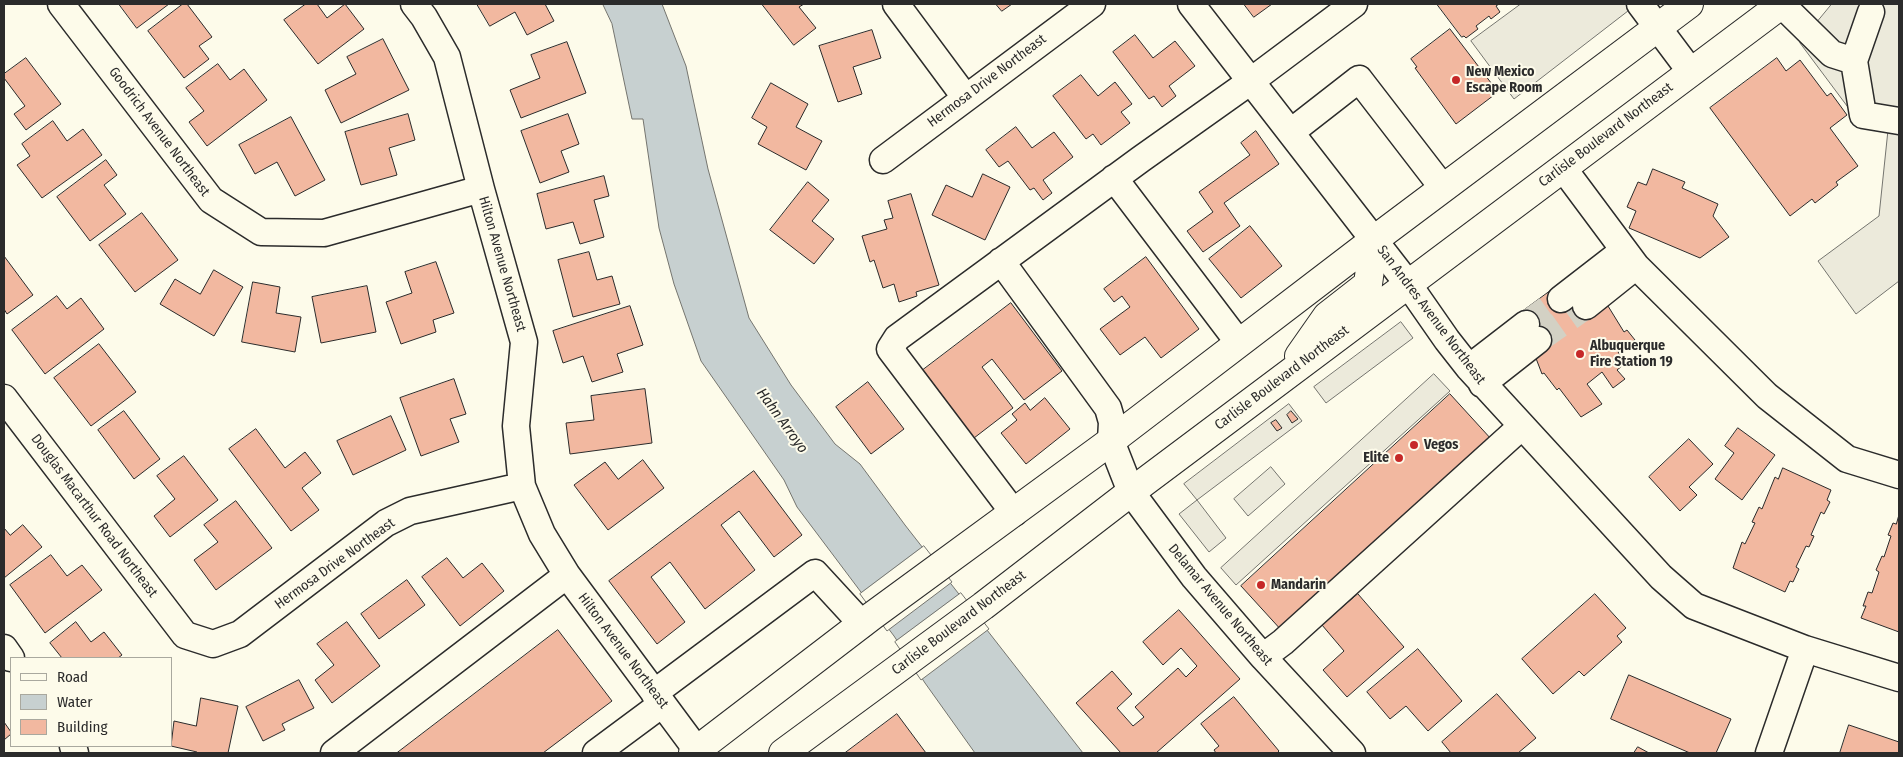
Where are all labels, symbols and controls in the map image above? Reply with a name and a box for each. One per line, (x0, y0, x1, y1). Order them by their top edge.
street label: Hermosa Drive Northeast (924, 31, 1050, 131)
street label: Goodrich Avenue Northeast (105, 64, 213, 200)
place label: New Mexico Escape Room (1466, 64, 1543, 96)
marker: New Mexico Escape Room (1450, 74, 1462, 86)
street label: Carlisle Boulevard Northeast (1536, 79, 1676, 191)
street label: Hilton Avenue Northeast (475, 194, 529, 334)
street label: San Andres Avenue Northeast (1373, 242, 1489, 388)
street label: Carlisle Boulevard Northeast (1212, 322, 1352, 434)
place label: Albuquerque Fire Station 19 (1590, 338, 1673, 371)
marker: Albuquerque Fire Station 19 (1574, 348, 1586, 360)
water label: Hahn Arroyo (752, 385, 812, 457)
street label: Douglas Macarthur Road Northeast (27, 431, 161, 601)
place label: Vegos (1424, 437, 1458, 453)
marker: Vegos (1408, 439, 1420, 451)
place label: Elite (1363, 450, 1389, 466)
marker: Elite (1393, 452, 1405, 464)
street label: Hermosa Drive Northeast (272, 515, 398, 613)
street label: Delamar Avenue Northeast (1164, 541, 1276, 669)
street label: Carlisle Boulevard Northeast (889, 567, 1029, 679)
place label: Mandarin (1271, 577, 1326, 593)
marker: Mandarin (1255, 579, 1267, 591)
street label: Hilton Avenue Northeast (574, 590, 672, 712)
legend (10, 657, 172, 747)
text: Road (57, 668, 88, 686)
text: Water (57, 693, 92, 711)
text: Building (57, 718, 108, 736)

